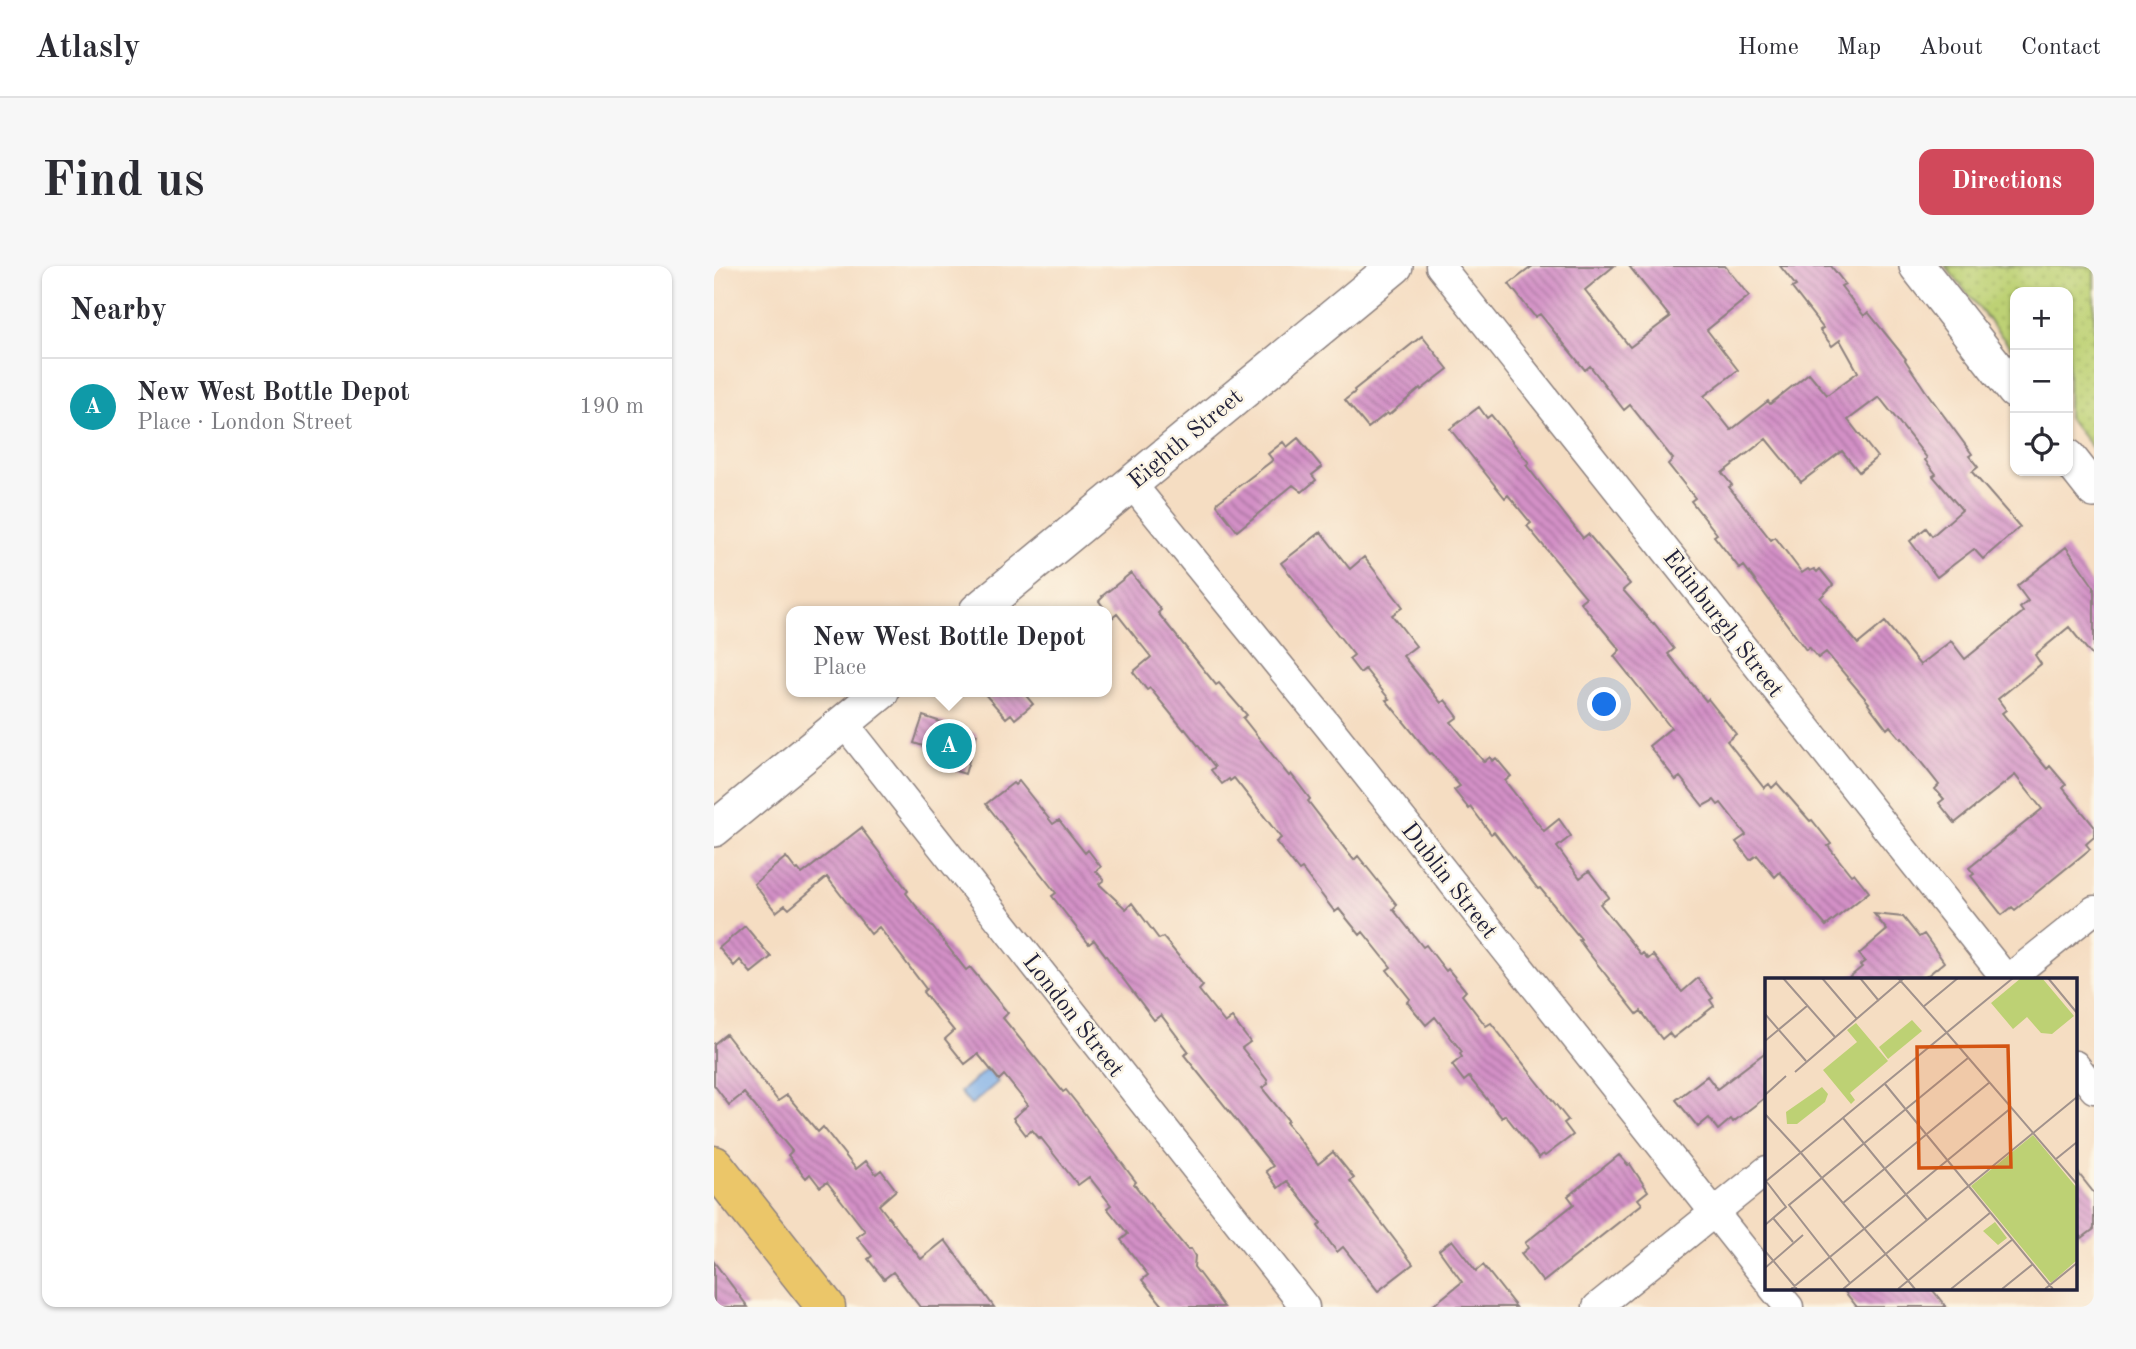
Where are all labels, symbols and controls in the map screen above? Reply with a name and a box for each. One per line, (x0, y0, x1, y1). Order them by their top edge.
text: Atlasly (35, 32, 140, 65)
text: Home (1738, 36, 1799, 60)
text: Map (1837, 36, 1881, 60)
text: About (1919, 36, 1983, 60)
text: Contact (2021, 36, 2101, 60)
button: Directions (1919, 149, 2094, 215)
text: Find us (42, 158, 205, 207)
map controls (2010, 287, 2073, 476)
button: + (2010, 287, 2073, 350)
text: Nearby (70, 296, 167, 326)
button: − (2010, 350, 2073, 413)
text: New West Bottle Depot (137, 380, 410, 406)
street label: Eighth Street (1125, 385, 1248, 494)
text: A (84, 395, 102, 418)
text: 190 m (579, 395, 644, 418)
text: Place · London Street (137, 411, 353, 434)
button: locate (2010, 413, 2073, 476)
street label: Edinburgh Street (1658, 546, 1787, 702)
popup (786, 606, 1112, 697)
text: New West Bottle Depot (813, 625, 1085, 651)
text: Place (813, 656, 866, 679)
your location (1587, 687, 1621, 721)
pin: A (926, 720, 972, 772)
street label: Dublin Street (1396, 819, 1501, 944)
street label: London Street (1017, 950, 1128, 1082)
inset map (1765, 978, 2077, 1290)

